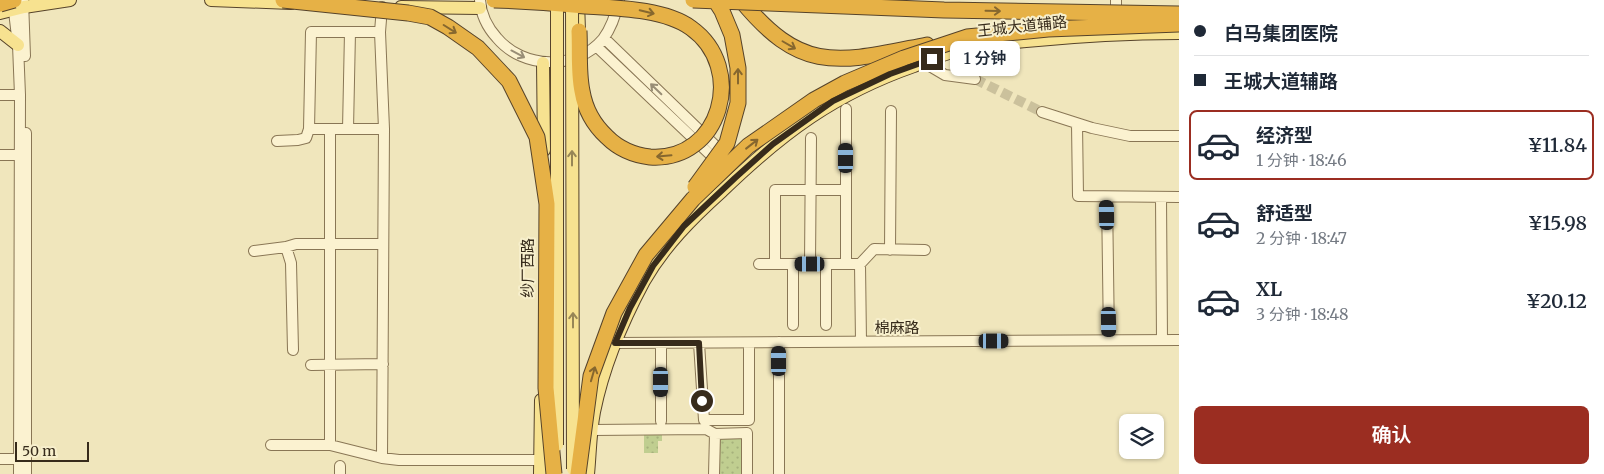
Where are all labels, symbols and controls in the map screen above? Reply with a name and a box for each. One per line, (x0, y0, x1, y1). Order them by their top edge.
one-way arrow (984, 6, 1000, 15)
one-way arrow (639, 8, 655, 17)
street label: 王城大道辅路 (976, 12, 1068, 40)
text: 白马集团医院 (1224, 21, 1338, 45)
one-way arrow (442, 24, 456, 34)
one-way arrow (781, 40, 796, 50)
callout: 1 分钟 (950, 42, 1020, 76)
route end (921, 48, 943, 70)
text: 1 分钟 (963, 48, 1007, 68)
one-way arrow (510, 50, 525, 59)
one-way arrow (733, 69, 743, 85)
text: 王城大道辅路 (1224, 69, 1338, 93)
one-way arrow (650, 83, 663, 95)
icon: car (1196, 123, 1241, 168)
text: 经济型 (1256, 123, 1313, 147)
text: ¥11.84 (1528, 133, 1587, 157)
one-way arrow (745, 138, 758, 149)
car (838, 143, 853, 173)
one-way arrow (567, 150, 577, 166)
text: 1 分钟 · 18:46 (1256, 150, 1347, 170)
one-way arrow (656, 151, 672, 161)
car (1099, 200, 1114, 230)
icon: car (1196, 201, 1241, 246)
text: 舒适型 (1256, 201, 1313, 225)
text: ¥15.98 (1528, 211, 1587, 235)
text: 2 分钟 · 18:47 (1256, 228, 1347, 248)
street label: 纱厂西路 (518, 238, 537, 298)
car (795, 257, 825, 272)
text: XL (1256, 277, 1282, 301)
icon: car (1196, 279, 1241, 324)
text: ¥20.12 (1526, 289, 1587, 313)
text: 3 分钟 · 18:48 (1256, 304, 1349, 324)
car (1101, 307, 1116, 337)
one-way arrow (568, 313, 578, 329)
street label: 棉麻路 (874, 318, 920, 337)
car (979, 334, 1009, 349)
car (771, 346, 786, 376)
one-way arrow (588, 366, 598, 382)
car (653, 367, 668, 397)
route start (691, 390, 713, 412)
button: 确认 (1194, 406, 1589, 464)
map controls (1119, 414, 1164, 459)
button: layers (1119, 414, 1164, 459)
scale bar (15, 439, 89, 462)
text: 50 m (22, 442, 56, 460)

